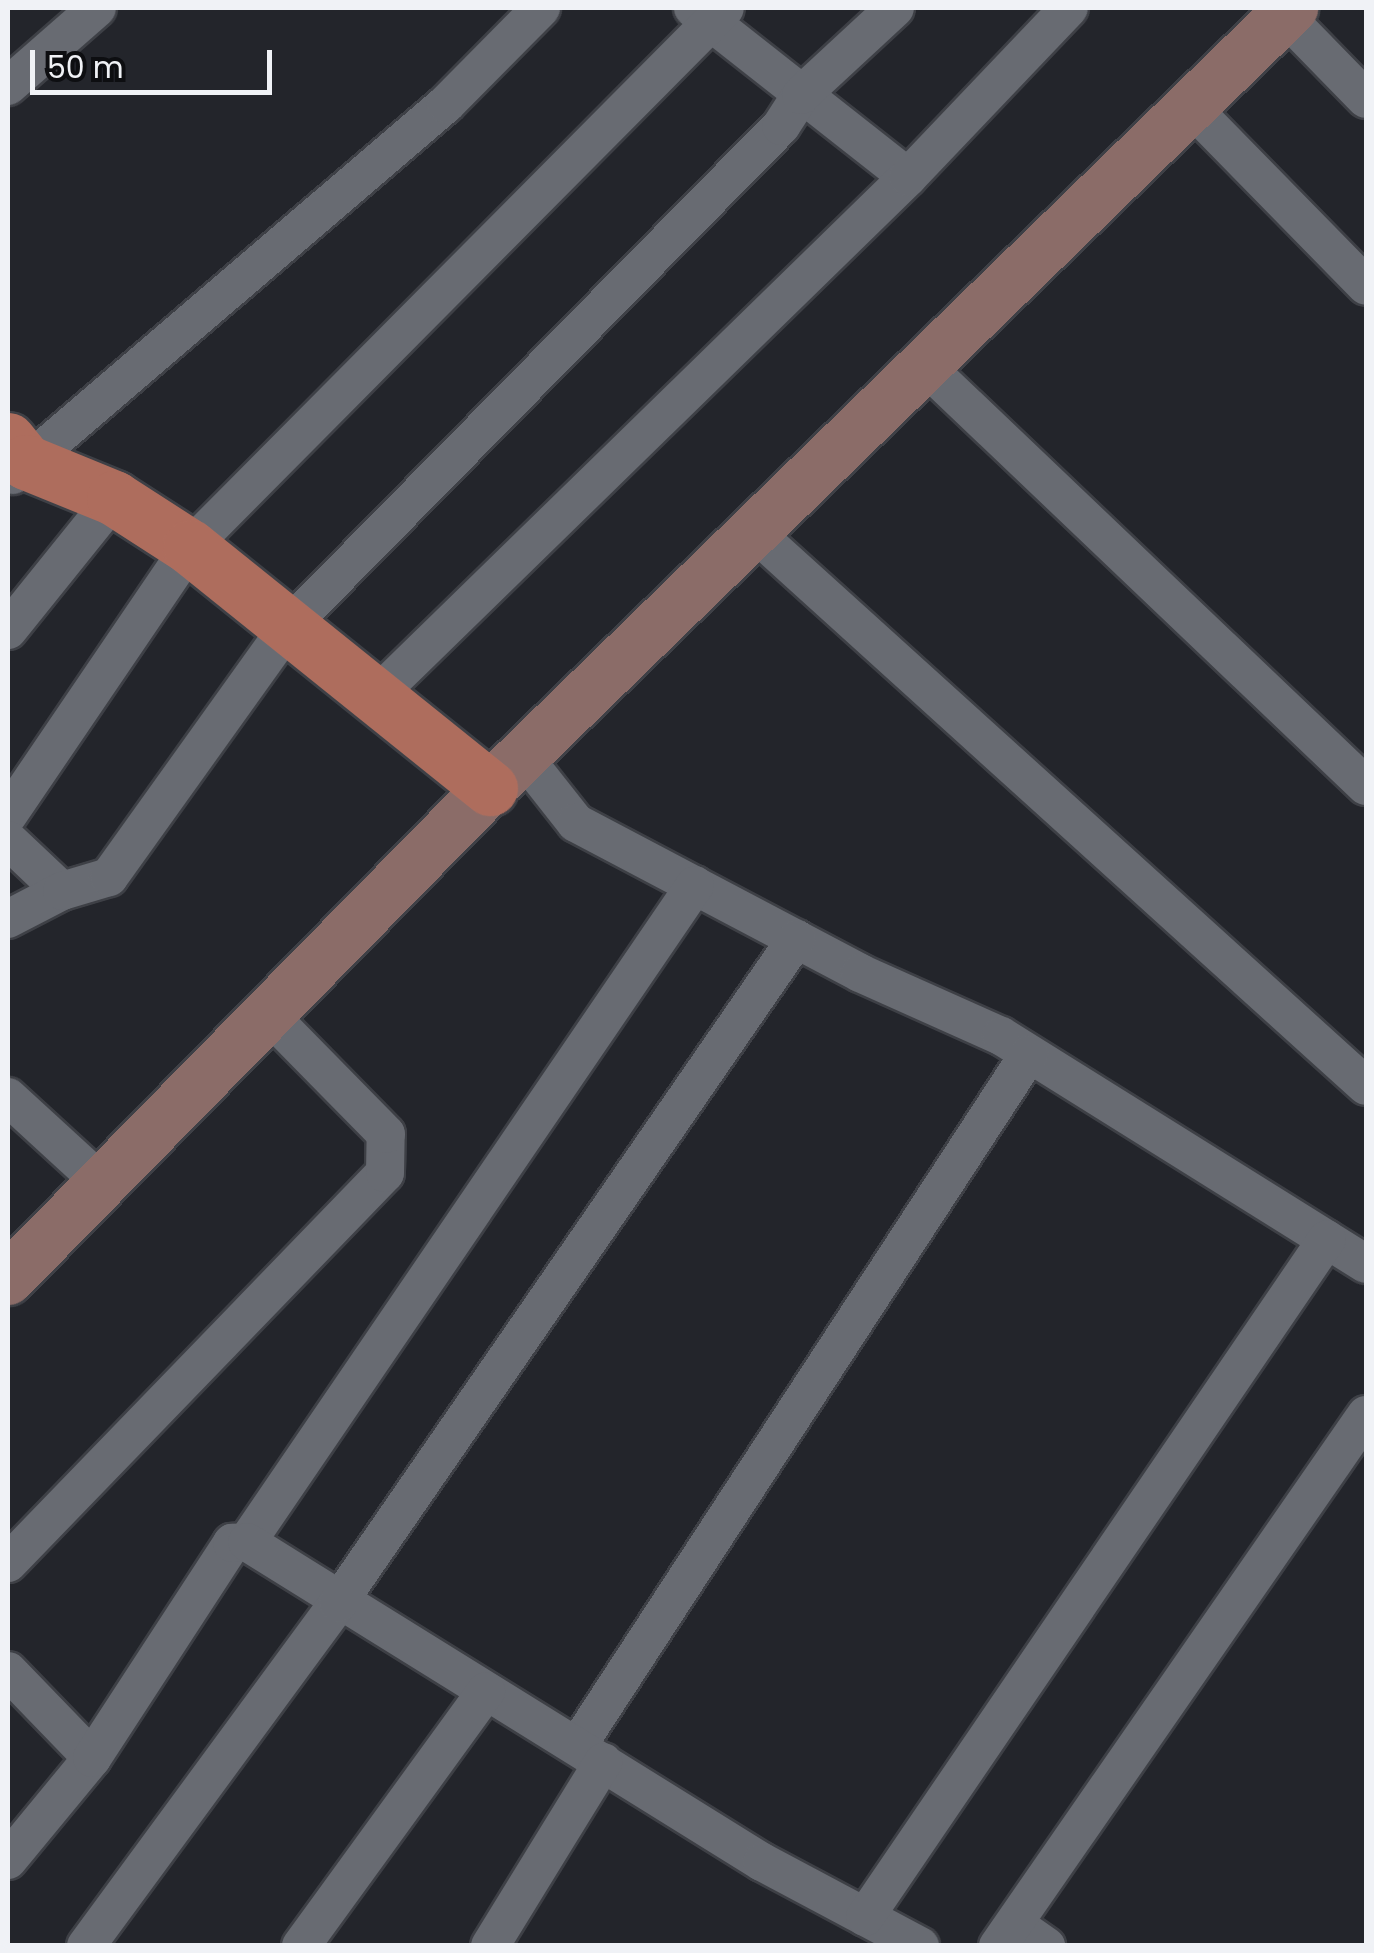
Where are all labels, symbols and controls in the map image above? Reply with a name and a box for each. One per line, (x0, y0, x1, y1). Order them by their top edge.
scale bar (35, 30, 278, 92)
text: 50 m (47, 46, 124, 89)

